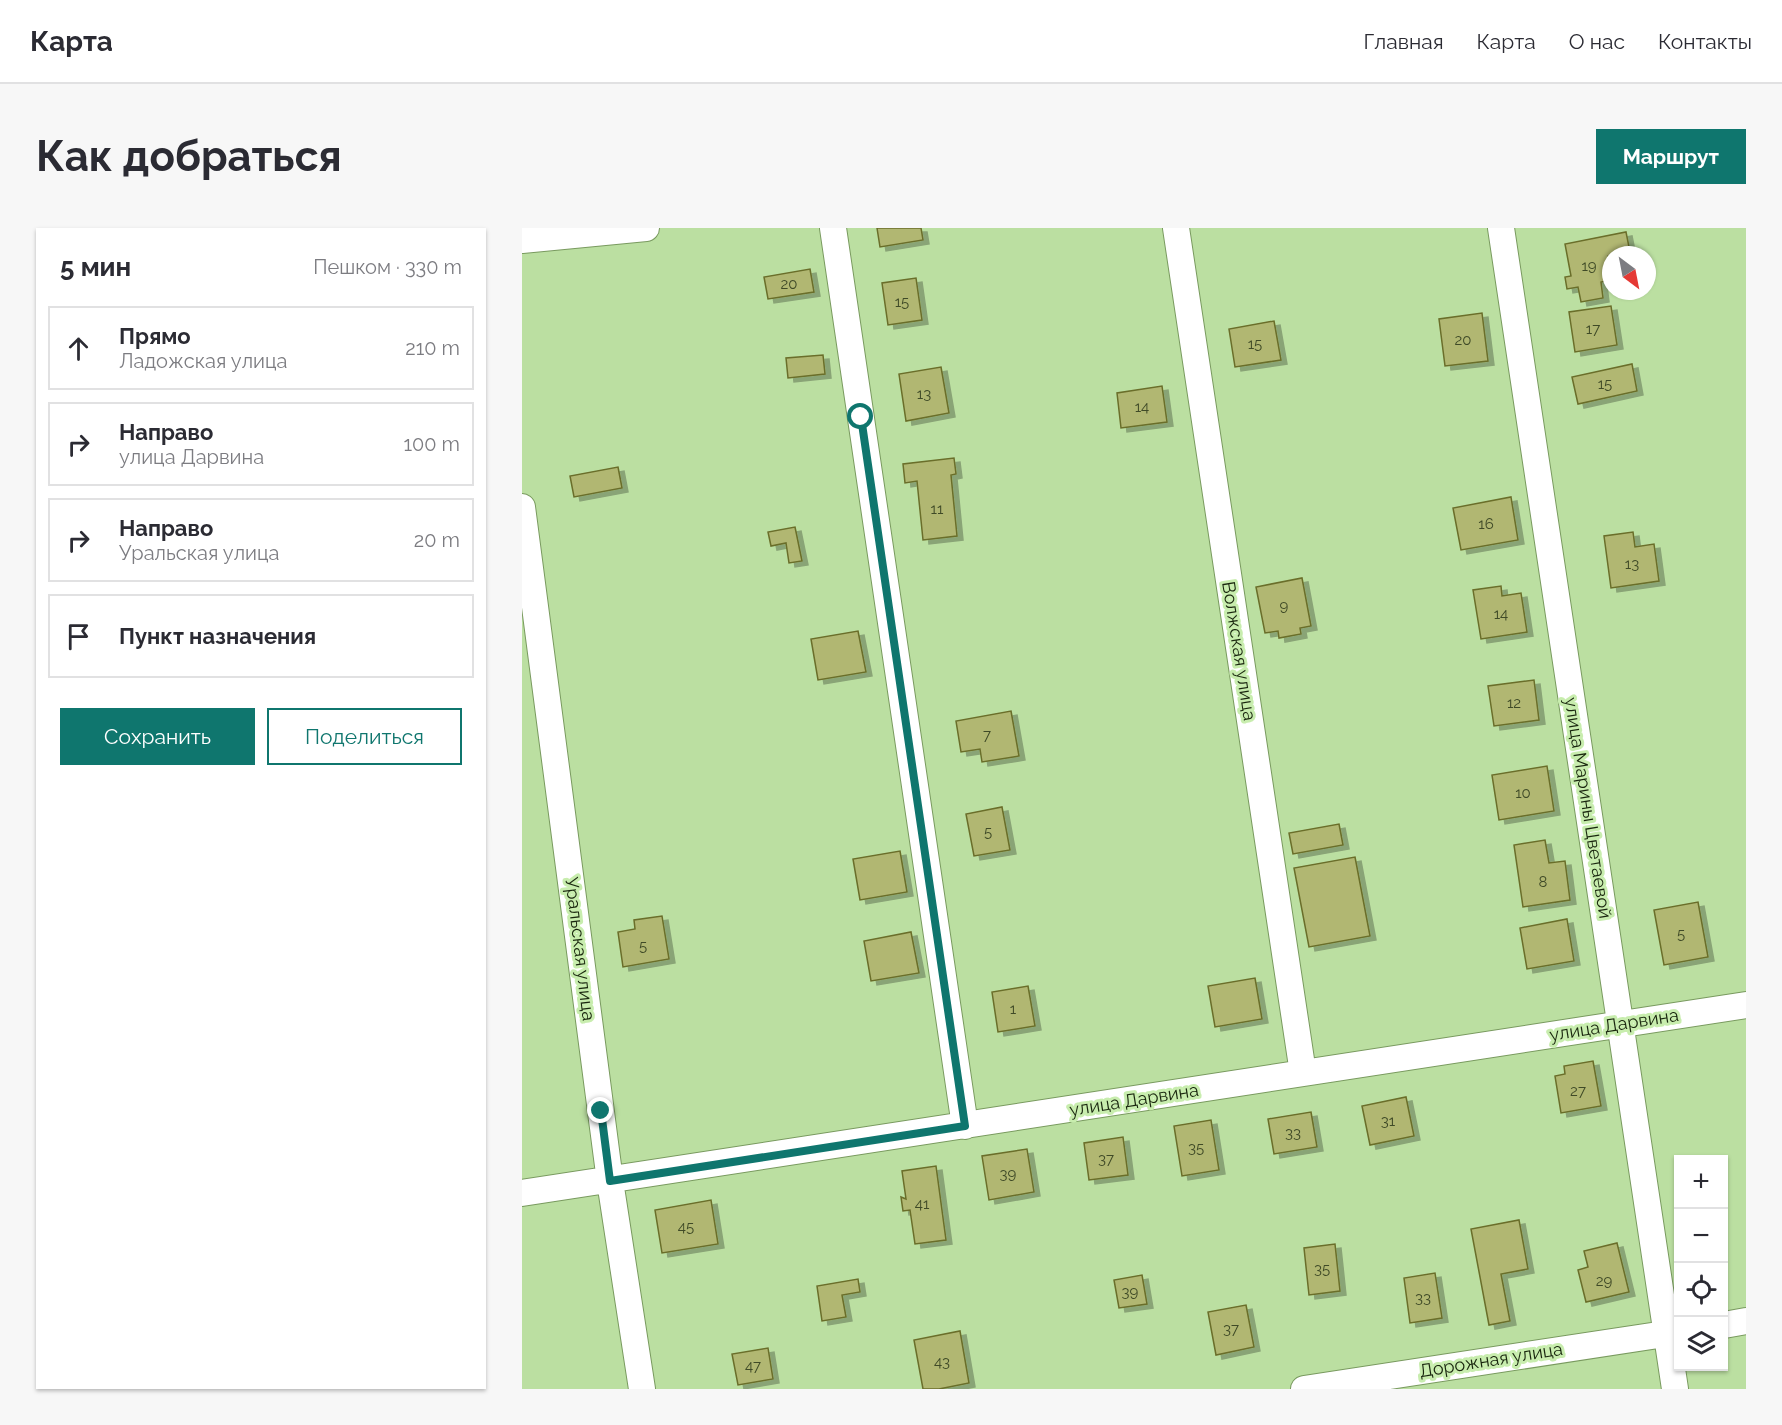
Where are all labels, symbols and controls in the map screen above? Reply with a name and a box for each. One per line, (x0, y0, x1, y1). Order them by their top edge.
text: Карта (30, 25, 113, 58)
text: Главная (1364, 29, 1444, 54)
text: Карта (1477, 29, 1536, 54)
text: О нас (1569, 29, 1625, 54)
text: Контакты (1658, 29, 1752, 54)
button: Маршрут (1596, 129, 1746, 184)
text: Как добраться (36, 132, 342, 181)
north arrow (1602, 246, 1656, 300)
text: 5 мин (60, 252, 131, 282)
text: Пешком · 330 m (313, 255, 462, 279)
house number: 19 (1581, 257, 1597, 275)
house number: 20 (781, 275, 798, 293)
house number: 15 (895, 293, 909, 311)
house number: 17 (1586, 320, 1600, 338)
text: Прямо (119, 323, 191, 349)
house number: 20 (1455, 331, 1472, 349)
icon: ahead (62, 332, 95, 365)
house number: 15 (1248, 335, 1262, 353)
text: 210 m (405, 336, 460, 360)
text: Ладожская улица (119, 349, 287, 373)
house number: 15 (1598, 375, 1612, 393)
house number: 13 (917, 385, 931, 403)
house number: 14 (1135, 398, 1149, 416)
route start (847, 403, 873, 429)
text: Направо (119, 419, 213, 445)
icon: right (62, 428, 95, 461)
text: 100 m (403, 432, 460, 456)
text: улица Дарвина (119, 445, 264, 469)
house number: 11 (931, 500, 944, 518)
text: Направо (119, 515, 213, 541)
house number: 16 (1478, 515, 1494, 533)
icon: right (62, 524, 95, 557)
text: 20 m (414, 528, 460, 552)
text: Уральская улица (119, 541, 279, 565)
house number: 13 (1625, 555, 1639, 573)
street label: Волжская улица (1218, 580, 1261, 722)
house number: 9 (1280, 597, 1289, 615)
house number: 14 (1494, 605, 1508, 623)
icon: arrive (62, 620, 95, 653)
text: Пункт назначения (119, 623, 316, 649)
house number: 12 (1507, 694, 1521, 712)
street label: улица Марины Цветаевой (1561, 696, 1616, 920)
button: Сохранить (60, 708, 255, 765)
button: Поделиться (267, 708, 462, 765)
house number: 7 (983, 726, 991, 744)
house number: 10 (1515, 784, 1531, 802)
house number: 5 (984, 823, 992, 841)
house number: 8 (1539, 873, 1548, 891)
street label: Уральская улица (561, 876, 600, 1022)
house number: 5 (1677, 925, 1685, 943)
house number: 5 (639, 937, 647, 955)
house number: 1 (1010, 1000, 1017, 1018)
street label: улица Дарвина (1548, 1004, 1680, 1045)
street label: улица Дарвина (1068, 1079, 1200, 1120)
house number: 27 (1570, 1082, 1586, 1100)
route end (587, 1097, 613, 1123)
house number: 31 (1381, 1112, 1396, 1130)
house number: 33 (1285, 1124, 1301, 1142)
house number: 35 (1188, 1139, 1204, 1157)
house number: 37 (1098, 1150, 1114, 1168)
map controls (1674, 1155, 1728, 1371)
button: + (1674, 1155, 1728, 1209)
house number: 39 (1000, 1165, 1017, 1183)
house number: 41 (915, 1195, 930, 1213)
button: − (1674, 1209, 1728, 1263)
house number: 45 (678, 1218, 694, 1236)
house number: 35 (1314, 1260, 1330, 1278)
button: locate (1674, 1263, 1728, 1317)
house number: 29 (1596, 1272, 1613, 1290)
house number: 39 (1122, 1283, 1139, 1301)
house number: 33 (1415, 1289, 1431, 1307)
button: layers (1674, 1317, 1728, 1371)
house number: 37 (1223, 1320, 1239, 1338)
street label: Дорожная улица (1418, 1338, 1564, 1381)
house number: 43 (934, 1353, 950, 1371)
house number: 47 (745, 1357, 761, 1375)

